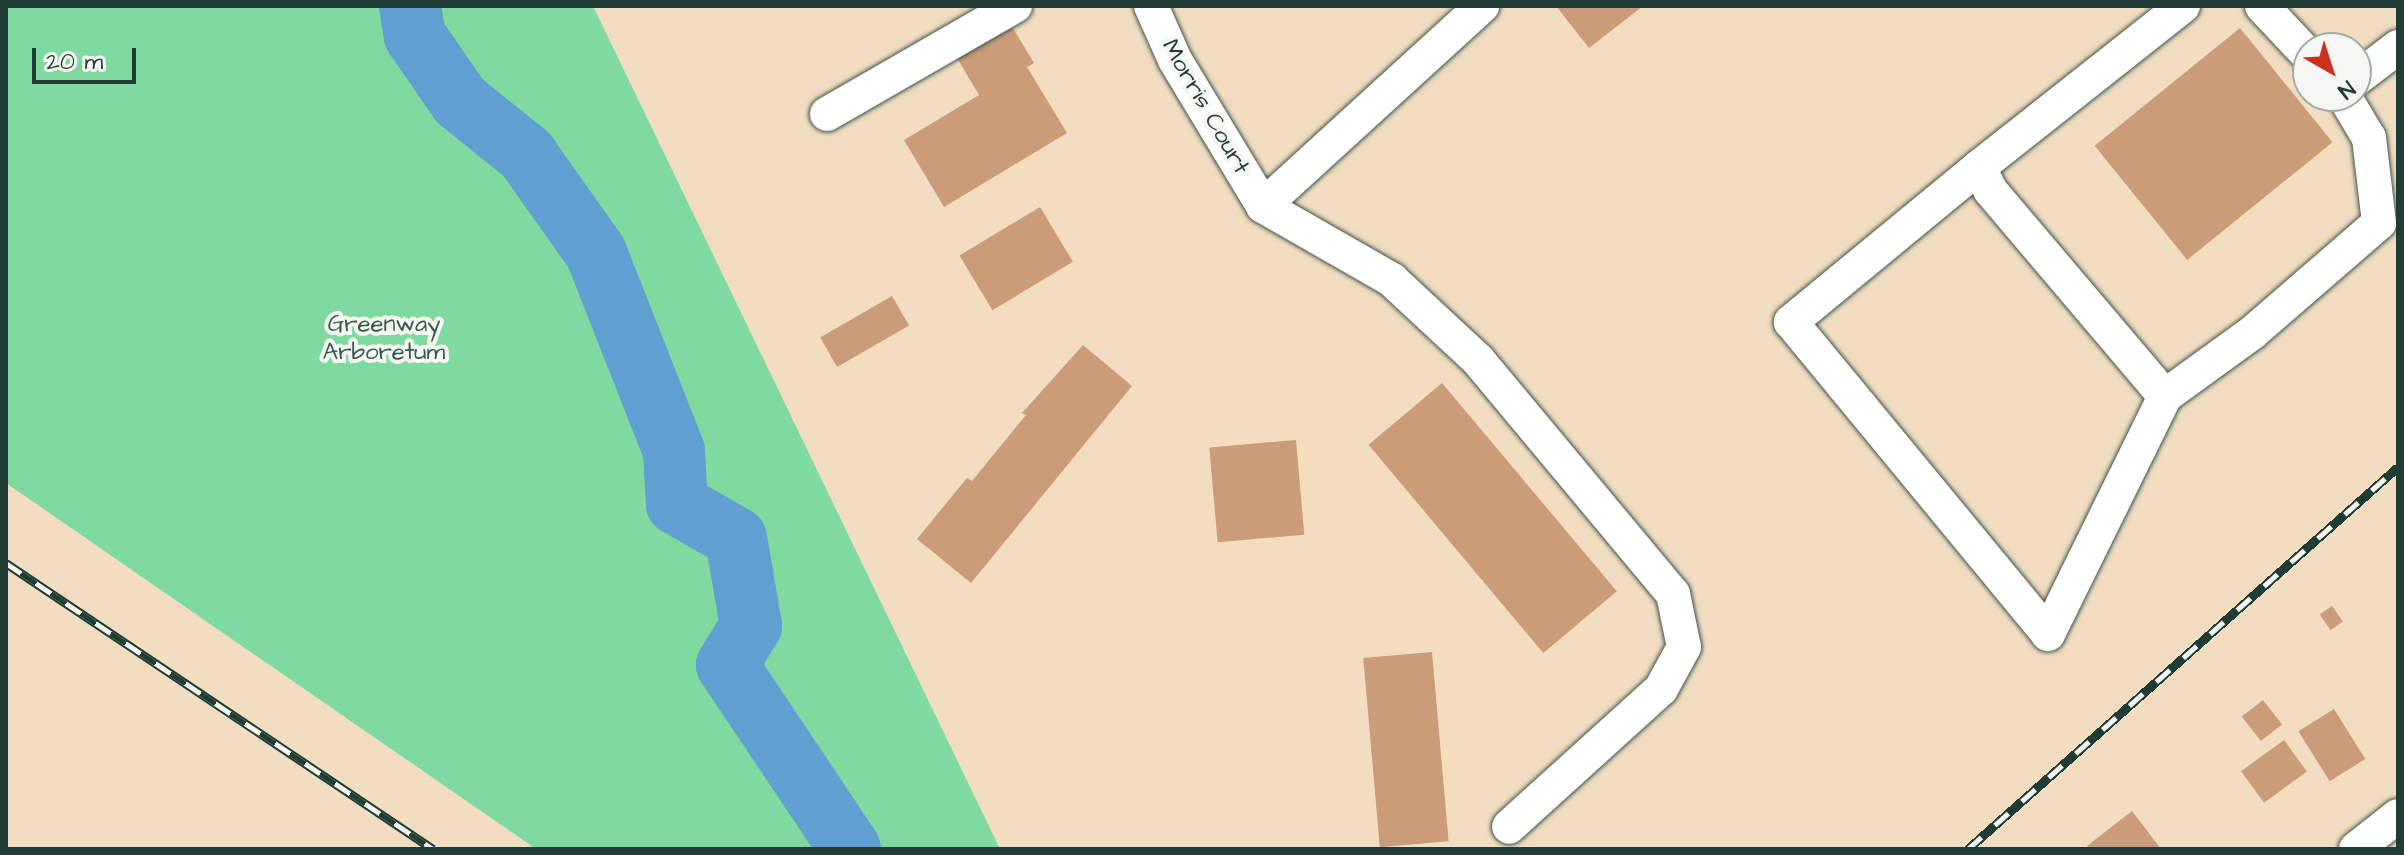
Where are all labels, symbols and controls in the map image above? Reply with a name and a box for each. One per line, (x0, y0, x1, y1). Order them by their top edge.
scale bar (36, 32, 140, 82)
north arrow (2292, 32, 2372, 112)
street label: Morris Court (1155, 35, 1255, 179)
text: 20 m (46, 45, 103, 79)
text: N (2331, 73, 2361, 106)
park label: Greenway Arboretum (323, 311, 445, 367)

